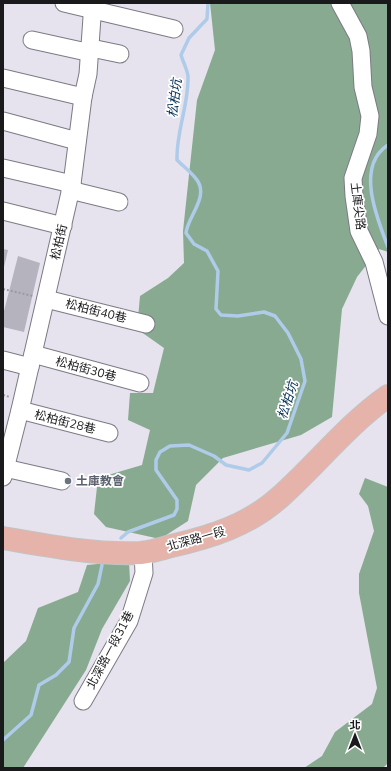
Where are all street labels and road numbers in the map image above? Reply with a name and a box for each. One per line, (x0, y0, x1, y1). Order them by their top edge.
street label: 土庫尖路 (347, 181, 369, 231)
street label: 松柏街 (47, 223, 71, 261)
street label: 松柏街40巷 (64, 296, 128, 326)
street label: 松柏街30巷 (54, 353, 118, 385)
street label: 松柏街28巷 (33, 407, 97, 437)
street label: 北深路一段 (165, 523, 227, 555)
street label: 北深路一段31巷 (83, 608, 137, 692)

